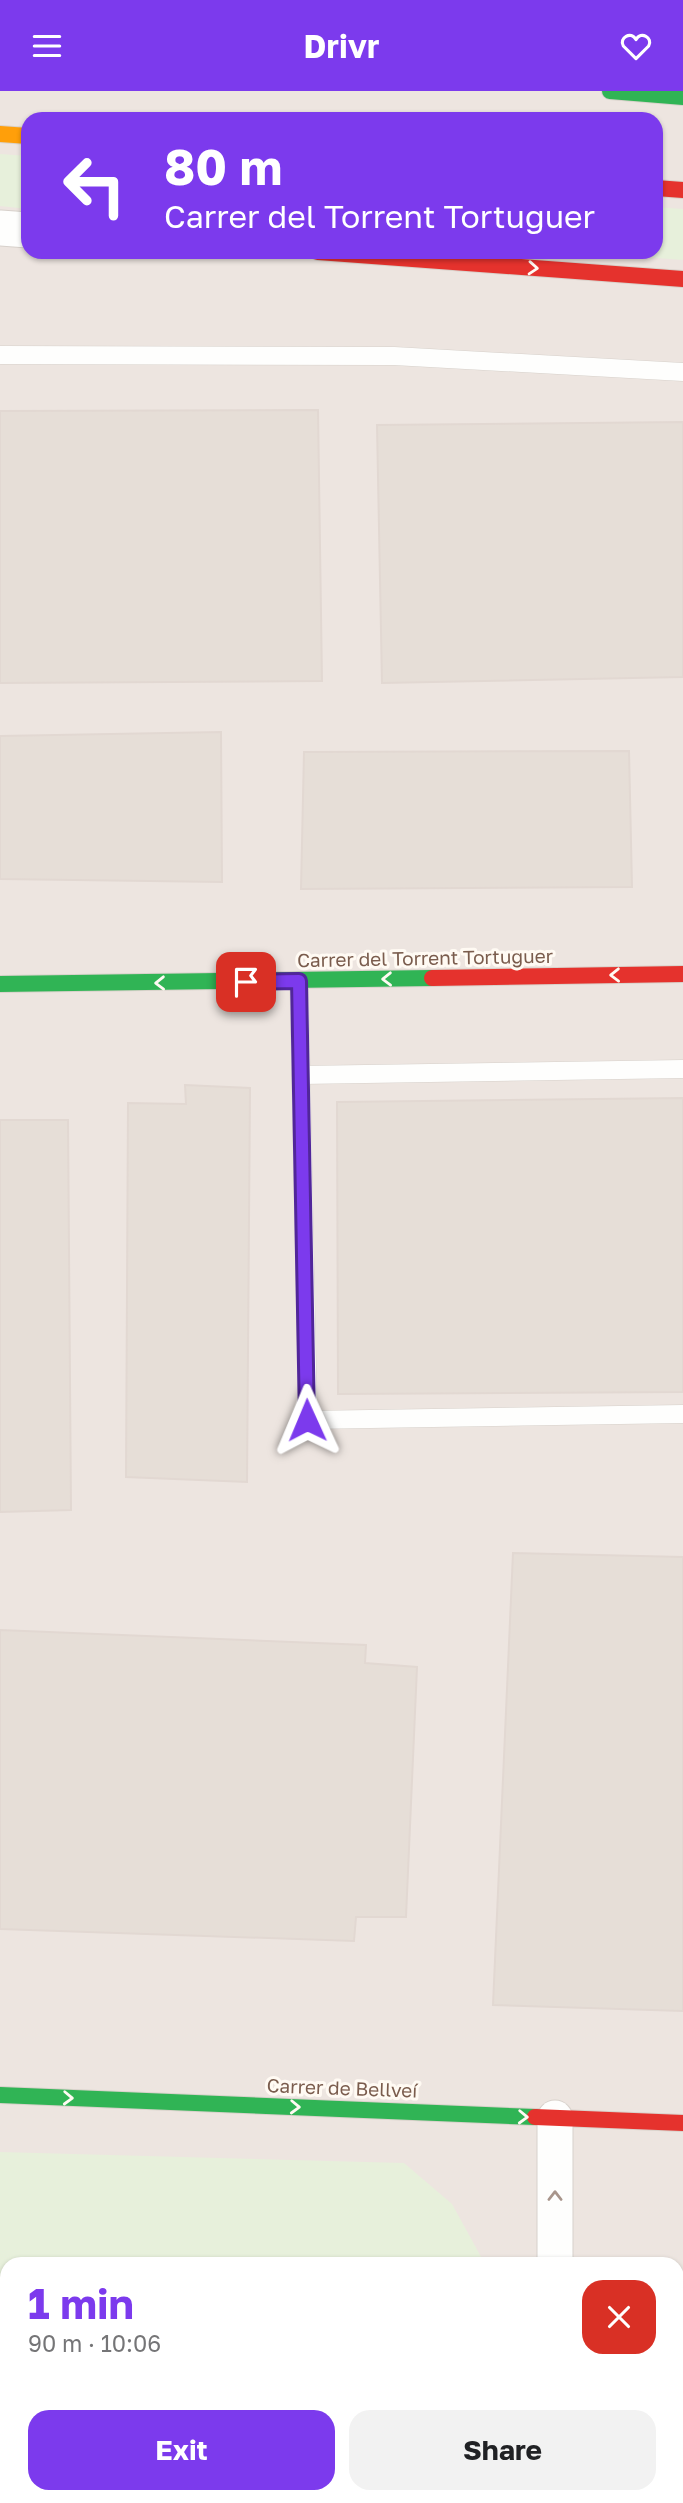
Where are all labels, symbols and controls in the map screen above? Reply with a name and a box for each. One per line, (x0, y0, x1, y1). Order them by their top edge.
icon: menu (28, 27, 66, 65)
text: Drivr (304, 27, 379, 65)
icon: heart (617, 27, 655, 65)
text: 80 m (164, 137, 282, 196)
icon: left (49, 140, 140, 231)
text: Carrer del Torrent Tortuguer (164, 197, 595, 235)
one-way arrow (528, 260, 539, 275)
street label: Carrer del Torrent Tortuguer (297, 944, 554, 971)
pin (216, 952, 276, 1012)
icon: arrive (227, 963, 265, 1001)
one-way arrow (609, 968, 620, 983)
one-way arrow (382, 971, 392, 987)
one-way arrow (154, 975, 165, 991)
position arrow (270, 1383, 344, 1457)
street label: Carrer de Bellveí (266, 2073, 420, 2102)
one-way arrow (63, 2090, 74, 2105)
one-way arrow (290, 2100, 301, 2115)
one-way arrow (518, 2109, 529, 2124)
one-way arrow (547, 2191, 563, 2201)
text: 1 min (28, 2278, 134, 2328)
button: close (582, 2280, 656, 2354)
text: 90 m · 10:06 (28, 2329, 161, 2357)
button: Exit (28, 2410, 335, 2490)
button: Share (349, 2410, 656, 2490)

